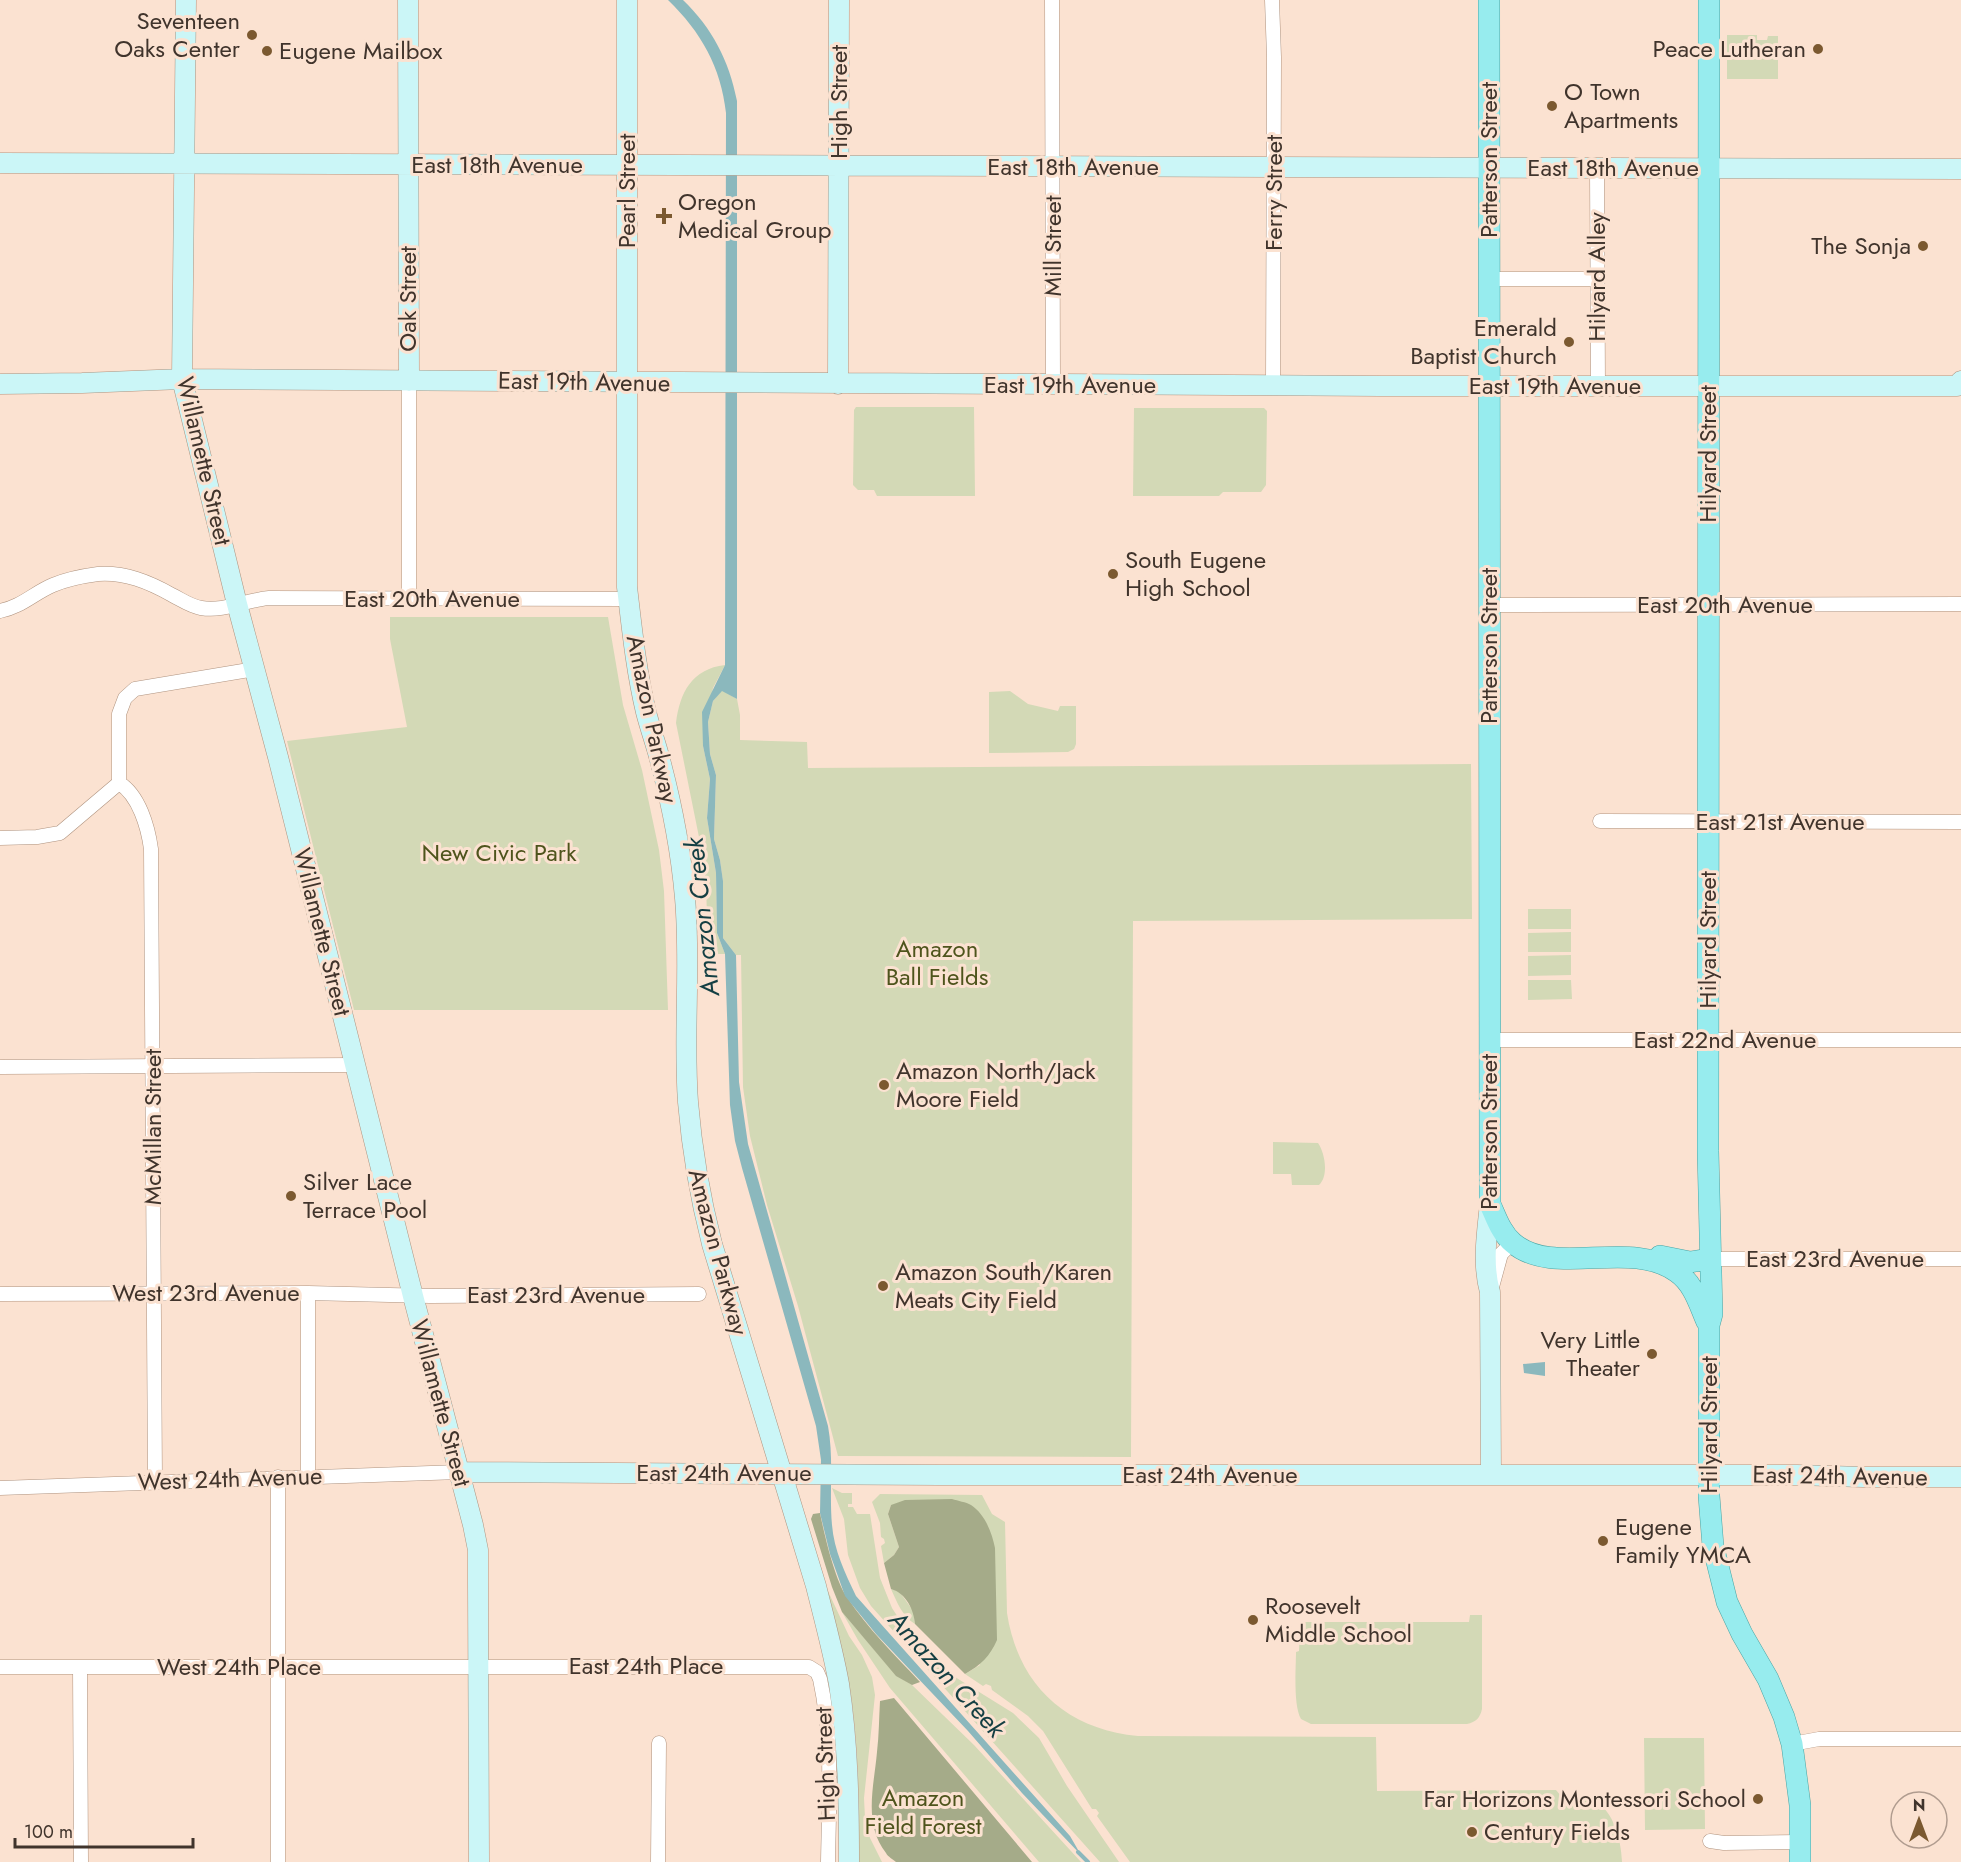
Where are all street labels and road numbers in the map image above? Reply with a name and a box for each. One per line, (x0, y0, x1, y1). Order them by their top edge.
street label: High Street (821, 45, 856, 159)
street label: Patterson Street (1471, 82, 1506, 238)
street label: Pearl Street (609, 133, 644, 248)
street label: Ferry Street (1256, 135, 1291, 251)
street label: East 18th Avenue (411, 147, 583, 182)
street label: East 18th Avenue (987, 149, 1159, 184)
street label: East 18th Avenue (1527, 150, 1699, 185)
street label: Mill Street (1035, 195, 1070, 297)
street label: Hilyard Alley (1579, 212, 1614, 342)
street label: Oak Street (390, 246, 425, 352)
street label: East 19th Avenue (498, 362, 670, 401)
street label: East 19th Avenue (984, 367, 1156, 402)
street label: East 19th Avenue (1469, 368, 1641, 403)
street label: Willamette Street (168, 373, 241, 549)
street label: Hilyard Street (1690, 385, 1725, 523)
street label: Patterson Street (1471, 568, 1506, 724)
street label: East 20th Avenue (344, 581, 520, 616)
street label: East 20th Avenue (1637, 587, 1813, 622)
street label: Amazon Parkway (618, 632, 687, 807)
street label: East 21st Avenue (1695, 804, 1865, 839)
street label: Willamette Street (285, 844, 360, 1020)
street label: Hilyard Street (1690, 871, 1725, 1009)
street label: East 22nd Avenue (1634, 1022, 1816, 1057)
street label: McMillan Street (135, 1049, 170, 1205)
street label: Patterson Street (1471, 1054, 1506, 1210)
street label: Amazon Parkway (679, 1165, 758, 1339)
street label: East 23rd Avenue (1746, 1241, 1924, 1276)
street label: West 23rd Avenue (112, 1275, 300, 1310)
street label: East 23rd Avenue (467, 1277, 645, 1312)
street label: Willamette Street (402, 1315, 481, 1491)
street label: Hilyard Street (1691, 1356, 1726, 1494)
street label: East 24th Avenue (636, 1455, 812, 1490)
street label: East 24th Avenue (1752, 1456, 1928, 1495)
street label: East 24th Avenue (1122, 1457, 1298, 1492)
street label: West 24th Avenue (137, 1458, 323, 1499)
street label: East 24th Place (569, 1648, 723, 1683)
street label: West 24th Place (157, 1649, 321, 1684)
street label: High Street (805, 1706, 844, 1822)

